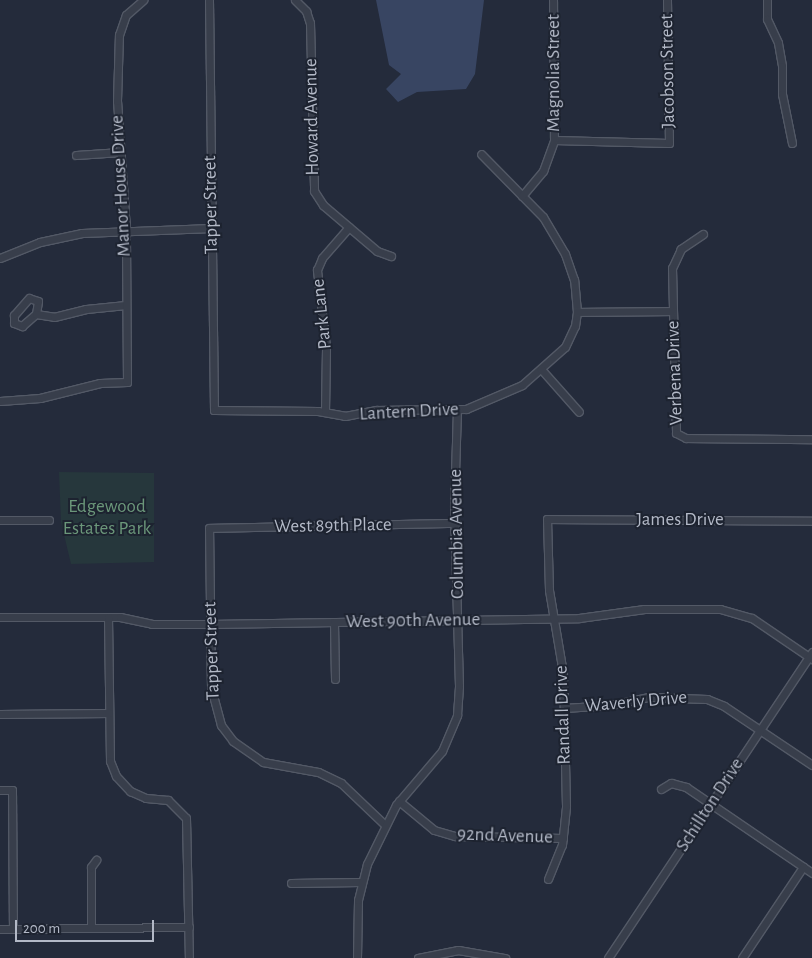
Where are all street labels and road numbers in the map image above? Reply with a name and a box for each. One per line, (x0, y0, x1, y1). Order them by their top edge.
street label: Magnolia Street (543, 14, 565, 132)
street label: Jacobson Street (656, 14, 680, 128)
street label: Howard Avenue (300, 58, 324, 176)
street label: Manor House Drive (106, 115, 136, 257)
street label: Tapper Street (199, 155, 223, 255)
street label: Park Lane (307, 278, 337, 350)
street label: Verbena Drive (662, 320, 688, 426)
street label: Lantern Drive (359, 398, 459, 426)
street label: Columbia Avenue (444, 469, 470, 599)
street label: James Drive (636, 509, 724, 531)
street label: West 89th Place (274, 514, 392, 538)
street label: Tapper Street (199, 601, 225, 701)
street label: West 90th Avenue (346, 608, 480, 634)
street label: Randall Drive (550, 665, 576, 765)
street label: Waverly Drive (584, 686, 688, 718)
street label: Schillton Drive (671, 754, 749, 856)
street label: 92nd Avenue (457, 823, 553, 849)

